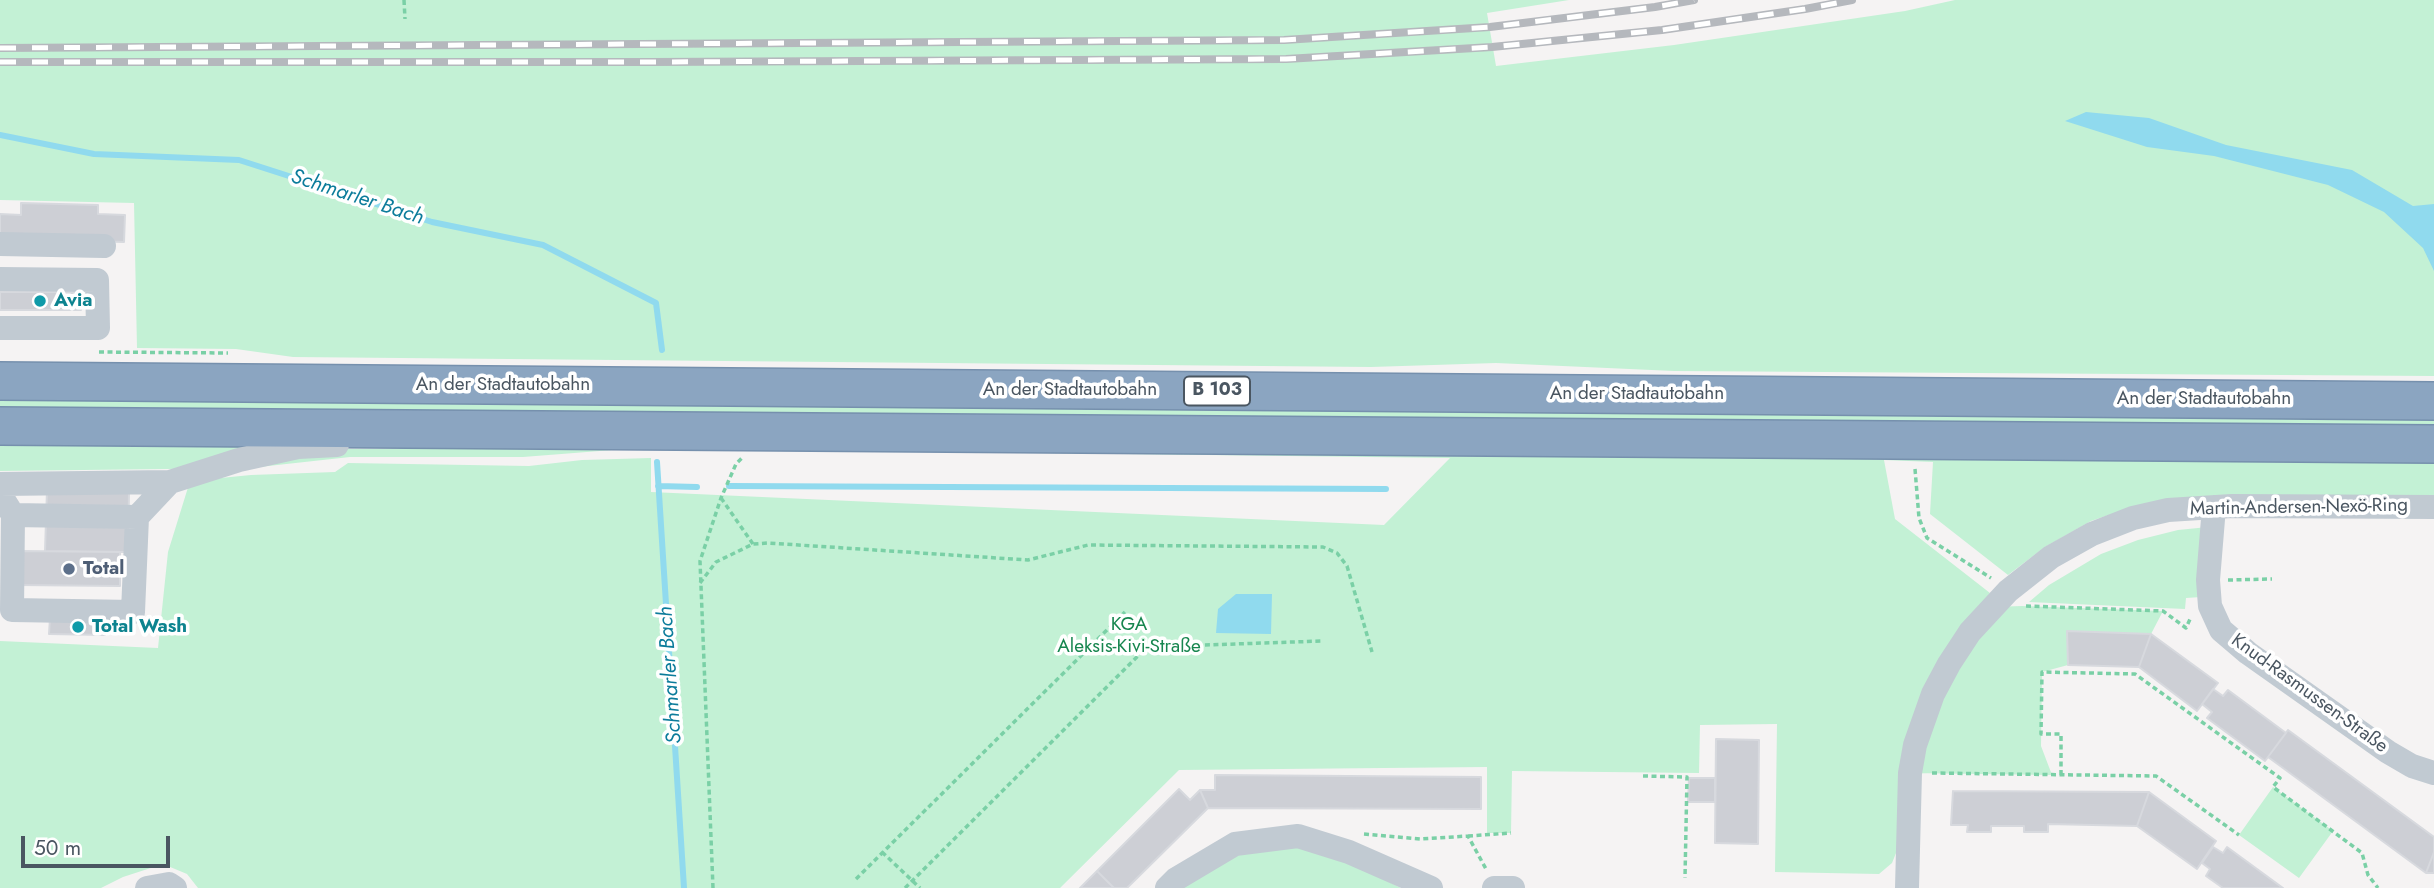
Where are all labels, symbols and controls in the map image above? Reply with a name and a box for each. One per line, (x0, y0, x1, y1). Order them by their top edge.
water label: Schmarler Bach (287, 165, 427, 231)
place label: Avia (54, 290, 93, 312)
marker: Avia (32, 293, 48, 309)
street label: An der Stadtautobahn (416, 374, 590, 396)
road number: B 103 (1184, 376, 1250, 405)
street label: An der Stadtautobahn (983, 379, 1157, 401)
street label: An der Stadtautobahn (1550, 383, 1724, 405)
street label: An der Stadtautobahn (2117, 388, 2291, 410)
street label: Martin-Andersen-Nexö-Ring (2190, 495, 2408, 521)
place label: Total (83, 558, 124, 580)
marker: Total (61, 561, 77, 577)
water label: Schmarler Bach (654, 605, 688, 745)
park label: KGA Aleksis-Kivi-Straße (1057, 614, 1201, 658)
place label: Total Wash (92, 616, 187, 638)
marker: Total Wash (70, 619, 86, 635)
street label: Knud-Rasmussen-Straße (2226, 630, 2392, 758)
scale bar (24, 822, 173, 866)
text: 50 m (34, 833, 81, 863)

